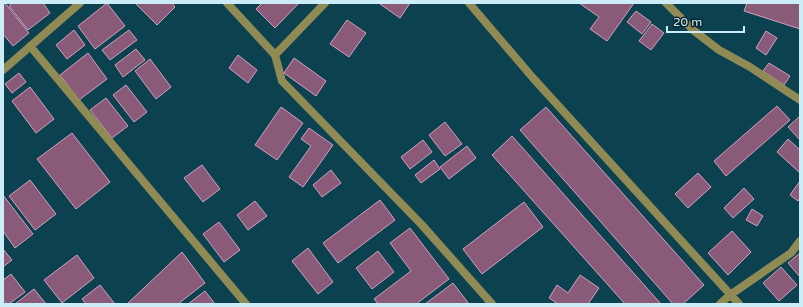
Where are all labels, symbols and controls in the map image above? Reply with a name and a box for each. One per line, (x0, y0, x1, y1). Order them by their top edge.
scale bar (667, 8, 744, 34)
text: 20 m (673, 15, 702, 29)

